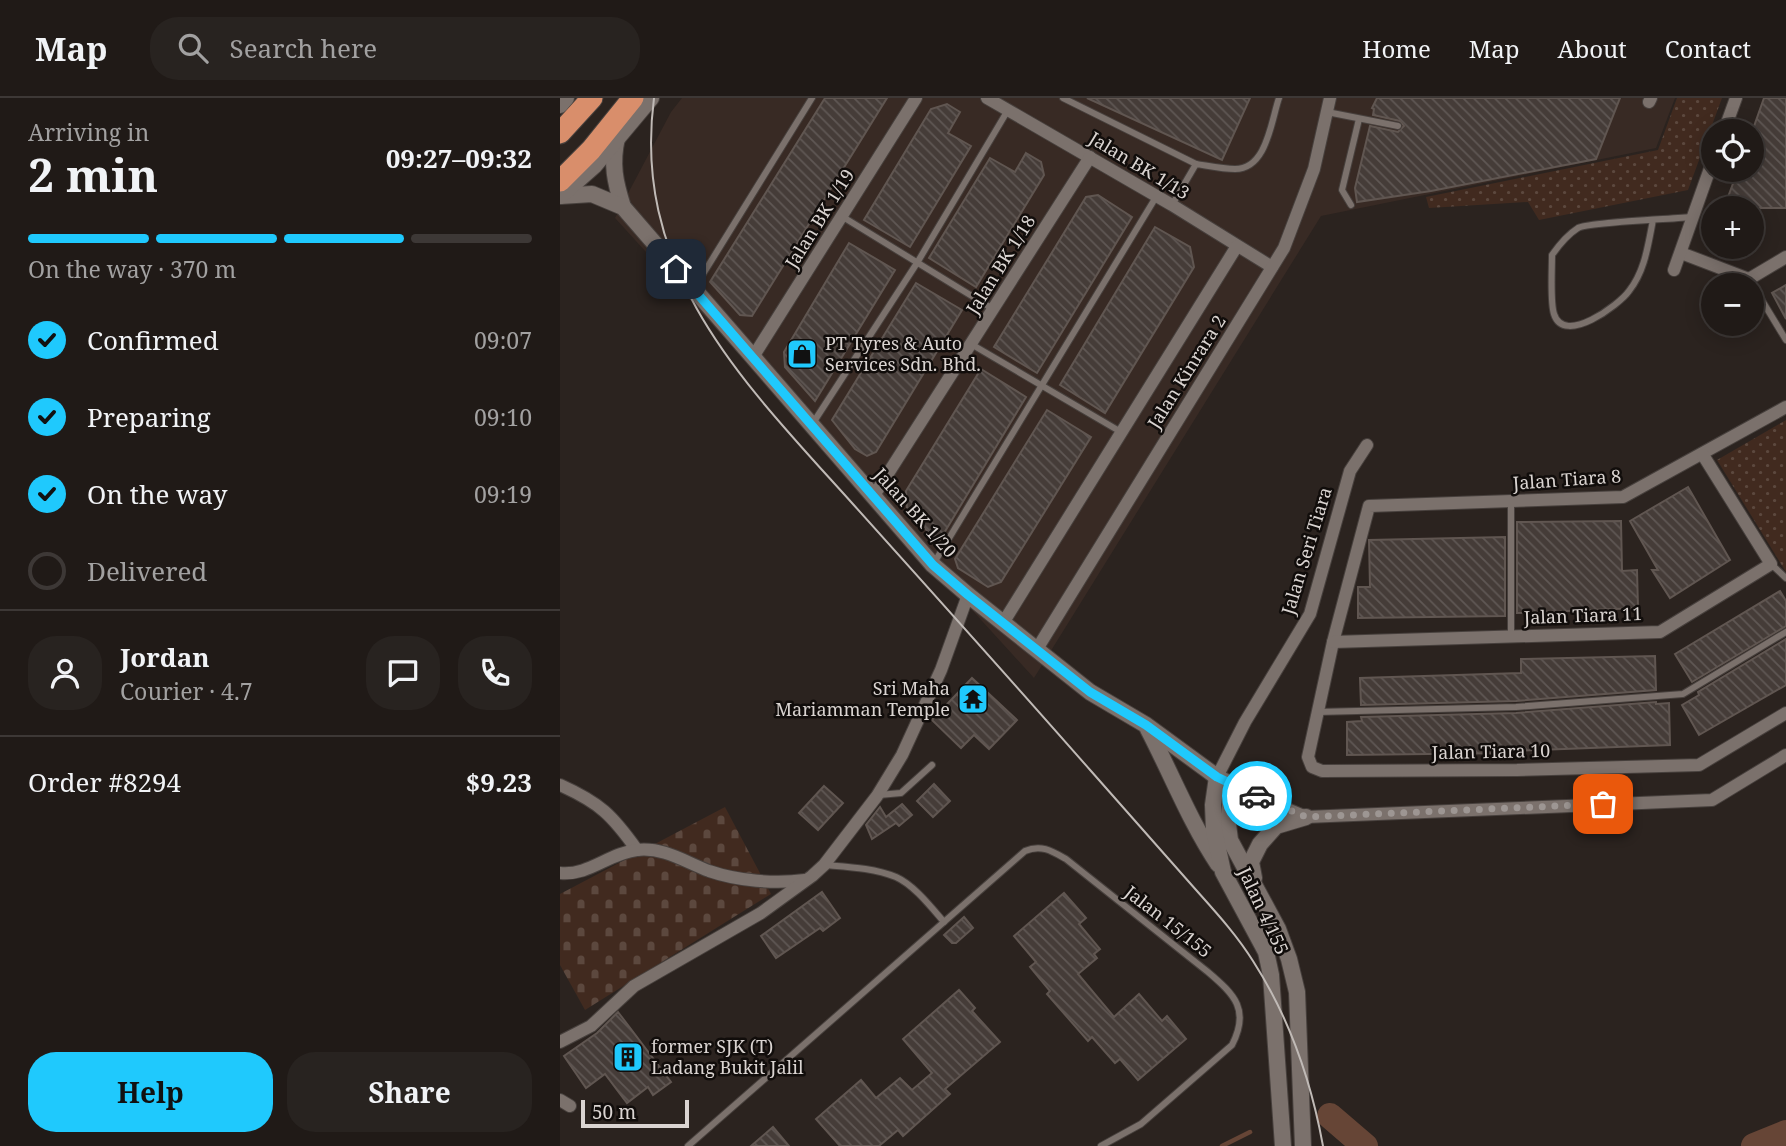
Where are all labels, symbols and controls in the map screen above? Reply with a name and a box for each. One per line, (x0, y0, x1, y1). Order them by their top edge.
search box (150, 17, 640, 80)
text: Map (35, 26, 108, 71)
icon: search (174, 29, 212, 67)
text: Search here (230, 30, 377, 66)
text: Home (1362, 32, 1431, 65)
text: Map (1469, 32, 1520, 65)
text: About (1558, 32, 1627, 65)
text: Contact (1665, 32, 1751, 65)
text: Arriving in (28, 116, 149, 148)
map controls (1701, 119, 1764, 336)
button: locate (1701, 119, 1764, 182)
street label: Jalan BK 1/13 (1084, 125, 1194, 205)
text: 09:27–09:32 (386, 140, 532, 176)
text: 2 min (28, 143, 158, 205)
street label: Jalan BK 1/19 (779, 164, 859, 274)
button: + (1701, 196, 1764, 259)
street label: Jalan BK 1/18 (960, 210, 1040, 320)
pin (646, 239, 706, 299)
icon: home (657, 250, 695, 288)
text: On the way · 370 m (28, 253, 236, 285)
button: − (1701, 273, 1764, 336)
street label: Jalan Kinrara 2 (1141, 310, 1231, 434)
icon: check (28, 321, 66, 359)
text: Confirmed (87, 322, 219, 358)
text: 09:07 (474, 324, 532, 356)
place label: PT Tyres & Auto Services Sdn. Bhd. (825, 331, 981, 376)
shop icon: PT Tyres & Auto Services Sdn. Bhd. (785, 337, 819, 371)
icon: check (28, 398, 66, 436)
text: Preparing (87, 399, 211, 435)
text: 09:10 (474, 401, 532, 433)
street label: Jalan BK 1/20 (868, 462, 962, 562)
street label: Jalan Tiara 8 (1511, 463, 1622, 495)
icon: check (28, 475, 66, 513)
text: On the way (87, 476, 227, 512)
text: 09:19 (474, 478, 532, 510)
street label: Jalan Seri Tiara (1275, 484, 1337, 618)
text: Delivered (87, 553, 207, 589)
street label: Jalan Tiara 11 (1522, 601, 1643, 629)
button: person (28, 636, 102, 710)
button: chat (366, 636, 440, 710)
button: phone (458, 636, 532, 710)
text: Jordan (120, 639, 210, 675)
text: Courier · 4.7 (120, 675, 253, 707)
place label: Sri Maha Mariamman Temple (775, 676, 950, 721)
temple icon: Sri Maha Mariamman Temple (956, 682, 990, 716)
street label: Jalan Tiara 10 (1431, 738, 1550, 764)
courier (1222, 761, 1292, 831)
text: Order #8294 (28, 764, 181, 800)
text: $9.23 (466, 764, 532, 800)
pin (1573, 774, 1633, 834)
icon: car (1238, 777, 1276, 815)
icon: bag (1584, 785, 1622, 823)
street label: Jalan 4/155 (1233, 862, 1295, 958)
street label: Jalan 15/155 (1119, 879, 1217, 963)
place label: former SJK (T) Ladang Bukit Jalil (651, 1034, 804, 1079)
building icon: former SJK (T) Ladang Bukit Jalil (611, 1040, 645, 1074)
button: Help (28, 1052, 273, 1132)
button: Share (287, 1052, 532, 1132)
scale bar (581, 1097, 690, 1129)
text: 50 m (592, 1099, 636, 1125)

